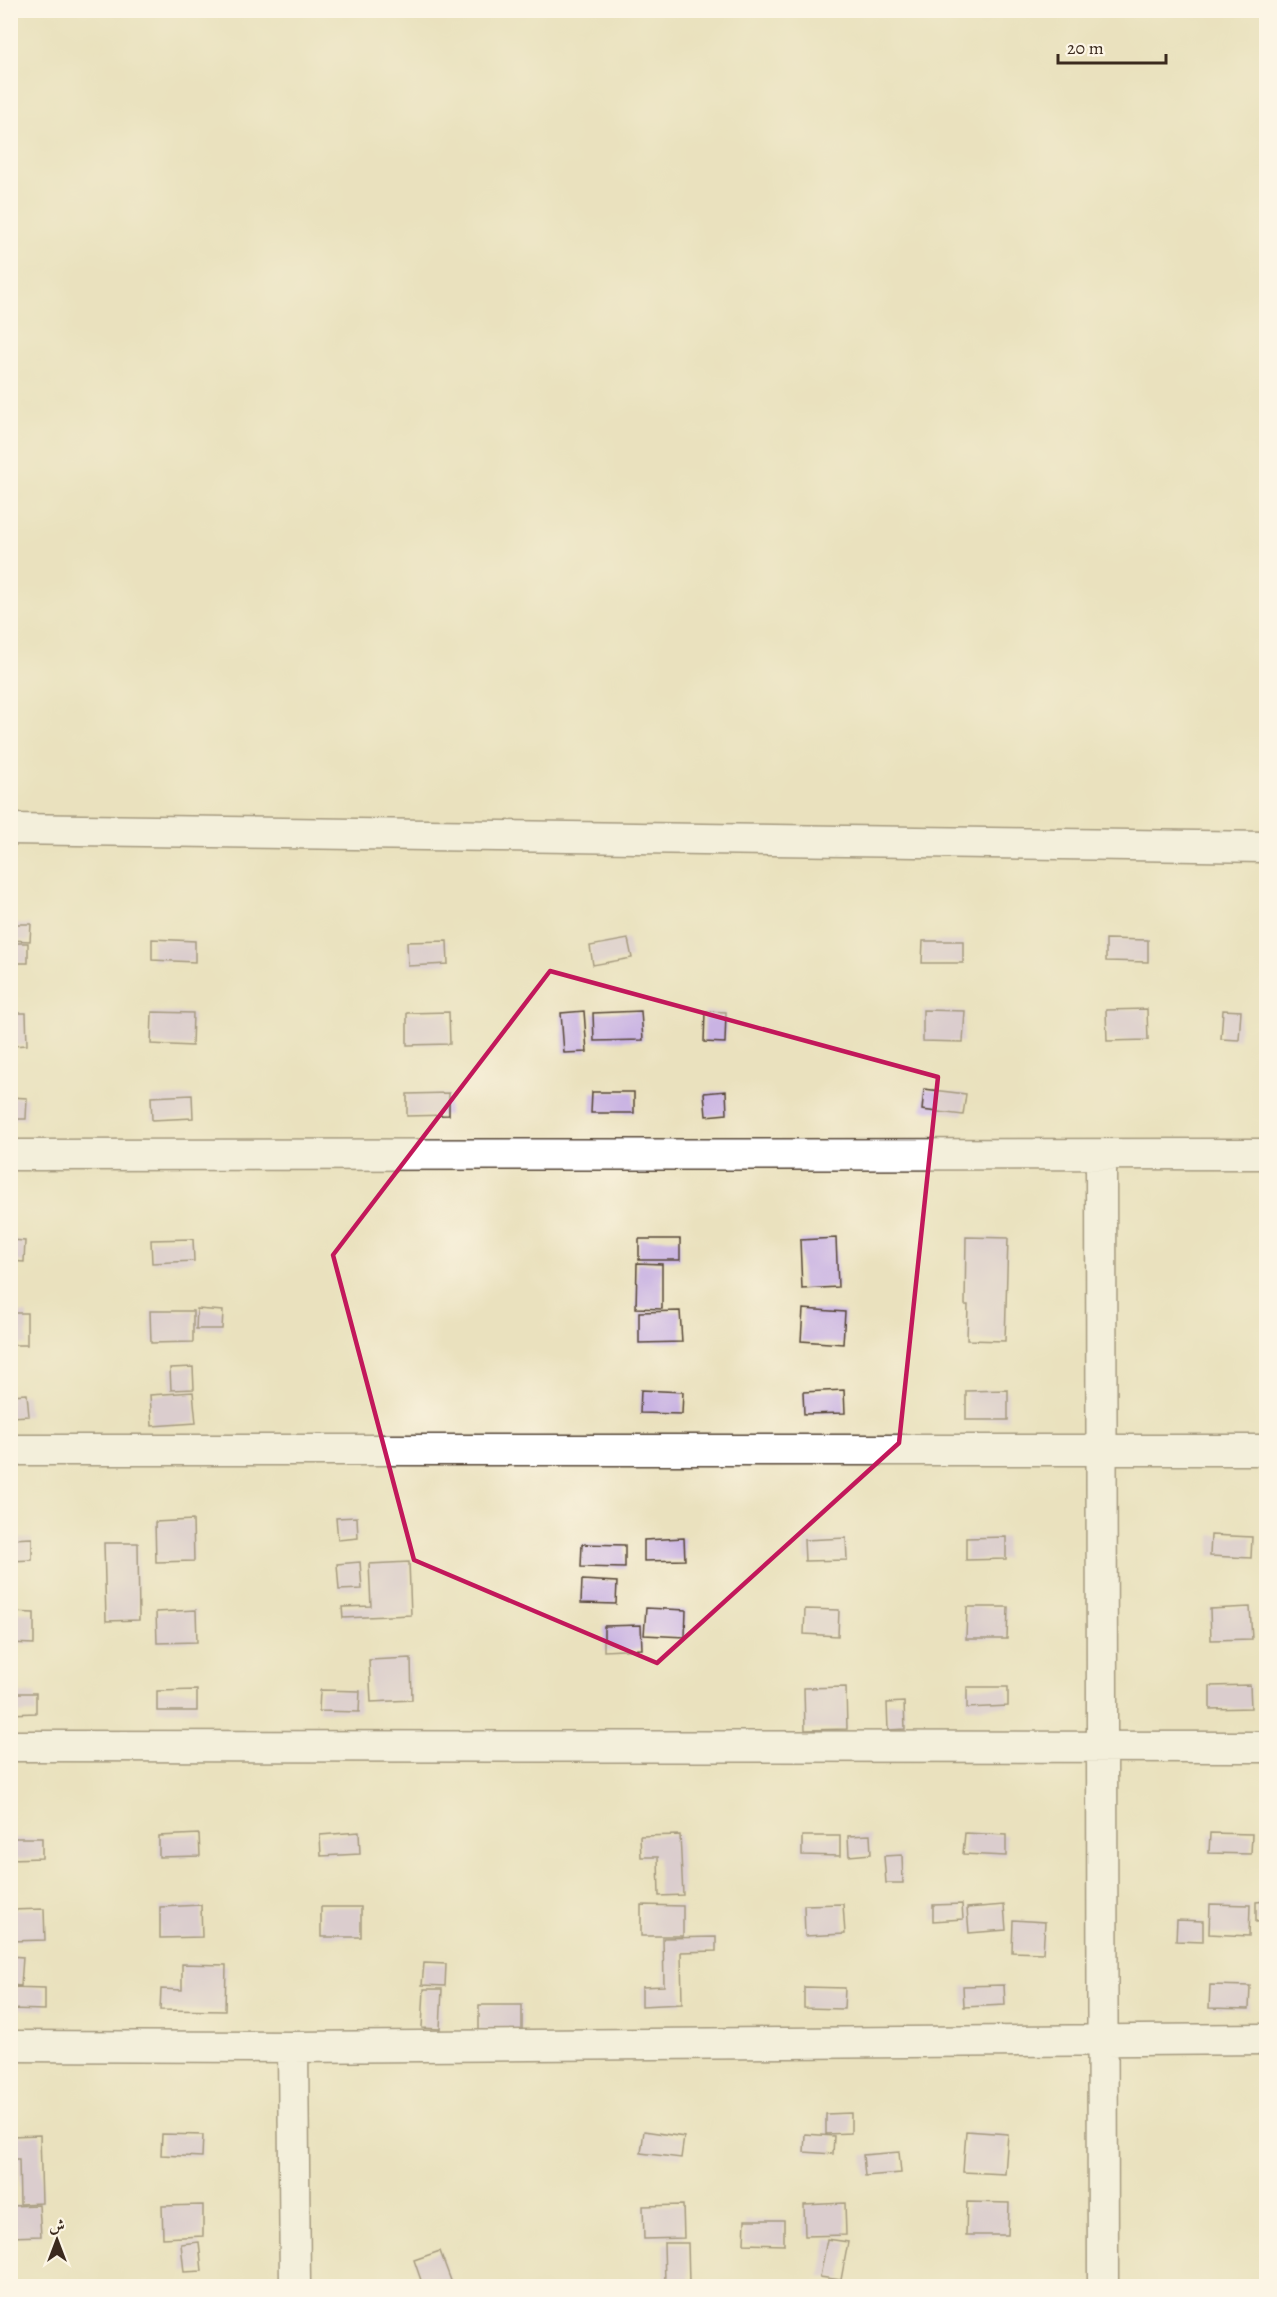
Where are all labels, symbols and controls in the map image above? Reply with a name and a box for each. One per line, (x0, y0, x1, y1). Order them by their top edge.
scale bar (1058, 27, 1166, 65)
text: 20 m (1067, 36, 1104, 60)
north arrow (27, 2210, 87, 2270)
text: ش (49, 2215, 65, 2237)

